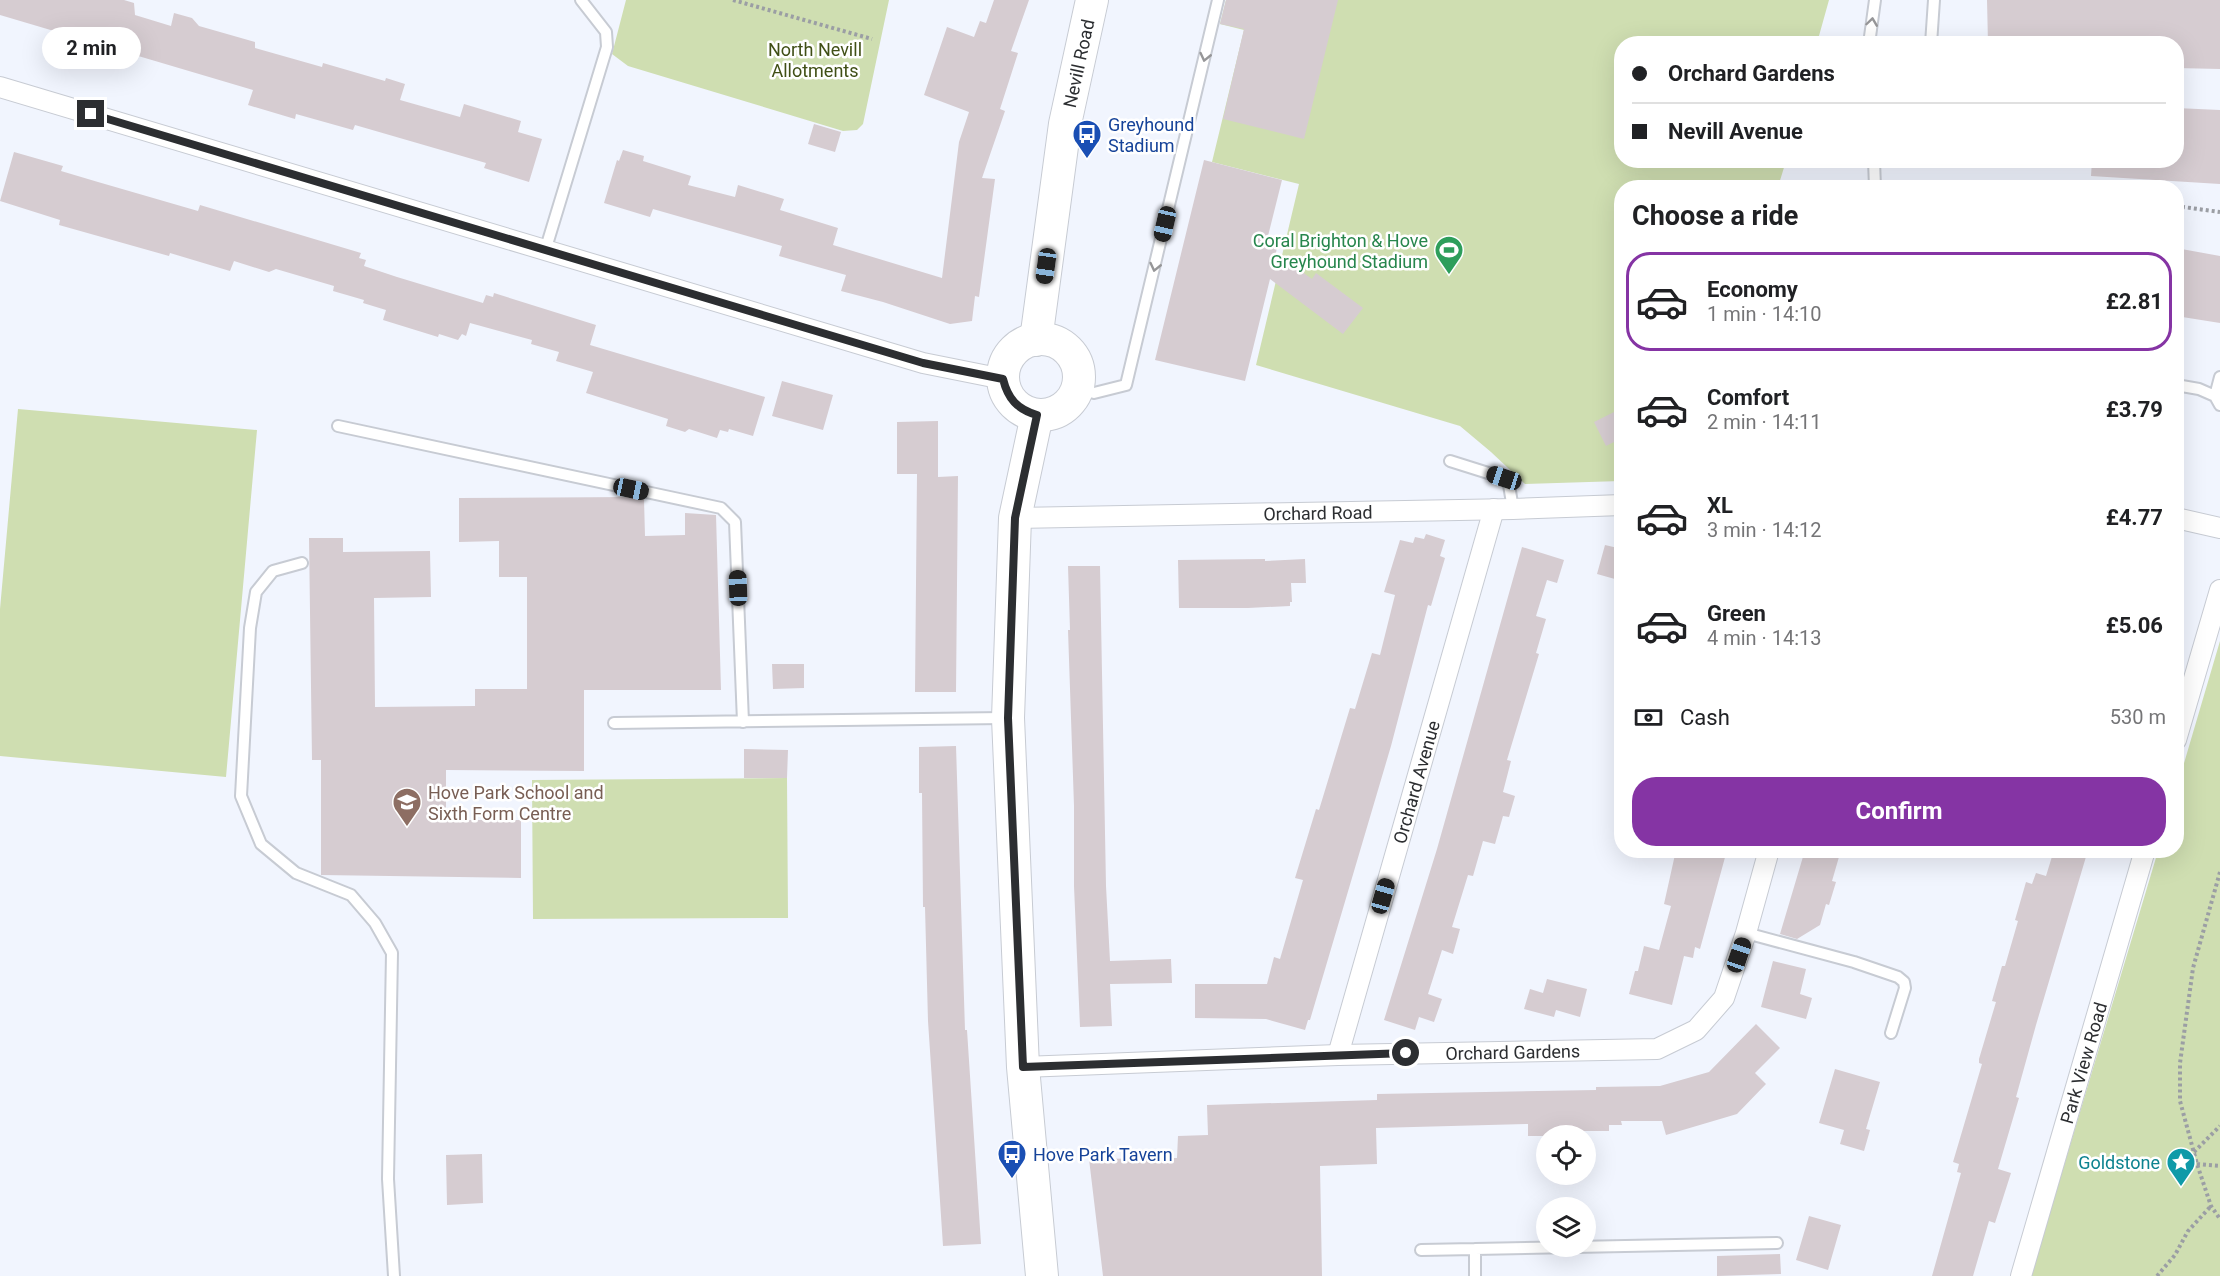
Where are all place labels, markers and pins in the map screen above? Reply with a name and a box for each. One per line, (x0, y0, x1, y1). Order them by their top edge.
place label: Greyhound Stadium (1108, 114, 1194, 156)
bus stop icon: Greyhound Stadium (1071, 118, 1103, 160)
place label: Coral Brighton & Hove Greyhound Stadium (1253, 230, 1428, 272)
sports icon: Coral Brighton & Hove Greyhound Stadium (1433, 234, 1465, 276)
place label: Hove Park School and Sixth Form Centre (428, 782, 604, 824)
school or university icon: Hove Park School and Sixth Form Centre (391, 786, 423, 828)
bus stop icon: Hove Park Tavern (996, 1138, 1028, 1180)
place label: Hove Park Tavern (1033, 1144, 1173, 1165)
place icon: Goldstone (2165, 1146, 2197, 1188)
place label: Goldstone (2078, 1152, 2160, 1173)

